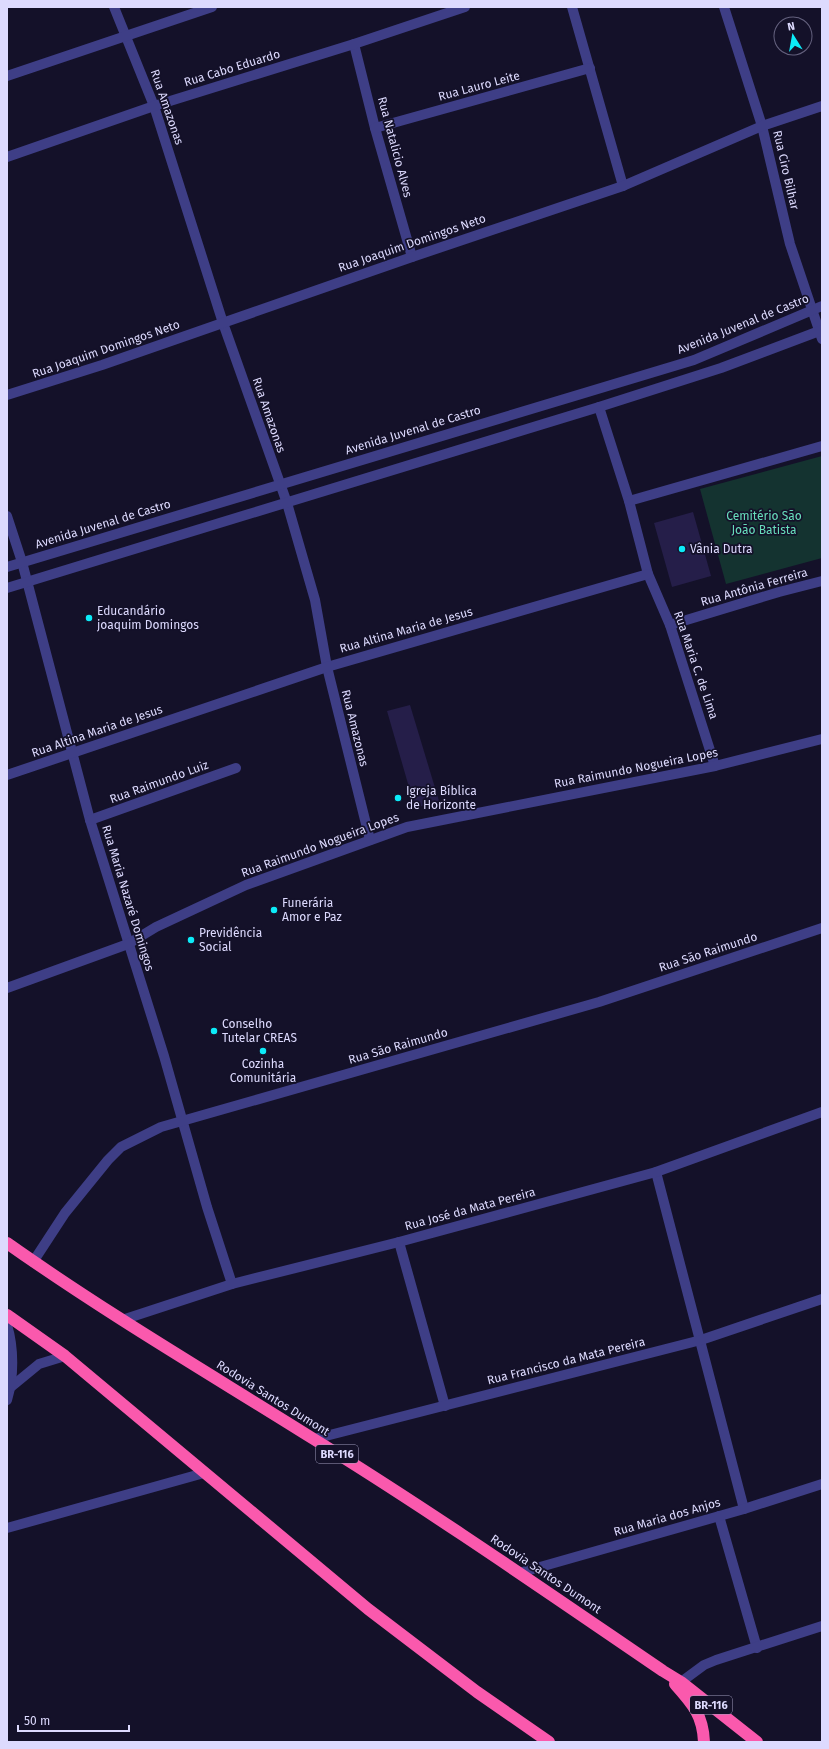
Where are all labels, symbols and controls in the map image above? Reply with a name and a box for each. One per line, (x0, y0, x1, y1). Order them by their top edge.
north arrow (773, 16, 813, 56)
text: N (786, 20, 796, 34)
street label: Rua Cabo Eduardo (182, 47, 282, 89)
street label: Rua Amazonas (148, 67, 187, 147)
street label: Rua Lauro Leite (437, 68, 521, 104)
street label: Rua Natalicio Alves (375, 95, 415, 199)
street label: Rua Ciro Bilhar (770, 129, 802, 211)
street label: Rua Joaquim Domingos Neto (336, 211, 488, 275)
street label: Avenida Juvenal de Castro (675, 291, 811, 357)
street label: Rua Joaquim Domingos Neto (30, 317, 182, 381)
street label: Rua Amazonas (250, 375, 289, 455)
street label: Avenida Juvenal de Castro (344, 403, 482, 457)
street label: Avenida Juvenal de Castro (34, 497, 172, 551)
park label: Cemitério São João Batista (726, 509, 802, 537)
place label: Vânia Dutra (690, 542, 753, 556)
marker: Vânia Dutra (677, 544, 687, 554)
street label: Rua Antônia Ferreira (699, 565, 809, 609)
place label: Educandário joaquim Domingos (96, 604, 199, 632)
street label: Rua Altina Maria de Jesus (338, 604, 474, 656)
street label: Rua Maria C. de Lima (671, 609, 721, 721)
marker: Educandário joaquim Domingos (84, 613, 94, 623)
street label: Rua Amazonas (339, 688, 371, 768)
street label: Rua Altina Maria de Jesus (30, 702, 165, 760)
street label: Rua Raimundo Nogueira Lopes (553, 745, 720, 791)
street label: Rua Raimundo Luiz (108, 758, 210, 806)
place label: Igreja Bíblica de Horizonte (406, 784, 477, 812)
marker: Igreja Bíblica de Horizonte (393, 793, 403, 803)
street label: Rua Raimundo Nogueira Lopes (239, 810, 401, 880)
street label: Rua Maria Nazaré Domingos (99, 823, 157, 973)
place label: Funerária Amor e Paz (282, 896, 342, 924)
marker: Funerária Amor e Paz (269, 905, 279, 915)
place label: Previdência Social (199, 926, 262, 954)
street label: Rua São Raimundo (657, 929, 759, 975)
marker: Previdência Social (186, 935, 196, 945)
place label: Conselho Tutelar CREAS (222, 1017, 297, 1045)
street label: Rua São Raimundo (347, 1025, 449, 1067)
marker: Conselho Tutelar CREAS (209, 1026, 219, 1036)
marker: Cozinha Comunitária (258, 1046, 268, 1056)
place label: Cozinha Comunitária (230, 1057, 296, 1085)
street label: Rua José da Mata Pereira (403, 1185, 537, 1233)
street label: Rua Francisco da Mata Pereira (486, 1335, 646, 1387)
street label: Rodovia Santos Dumont (214, 1357, 333, 1439)
road number: BR-116 (316, 1445, 358, 1463)
street label: Rua Maria dos Anjos (612, 1495, 722, 1539)
street label: Rodovia Santos Dumont (488, 1532, 605, 1617)
road number: BR-116 (690, 1696, 732, 1714)
scale bar (18, 1707, 129, 1733)
text: 50 m (24, 1714, 50, 1728)

